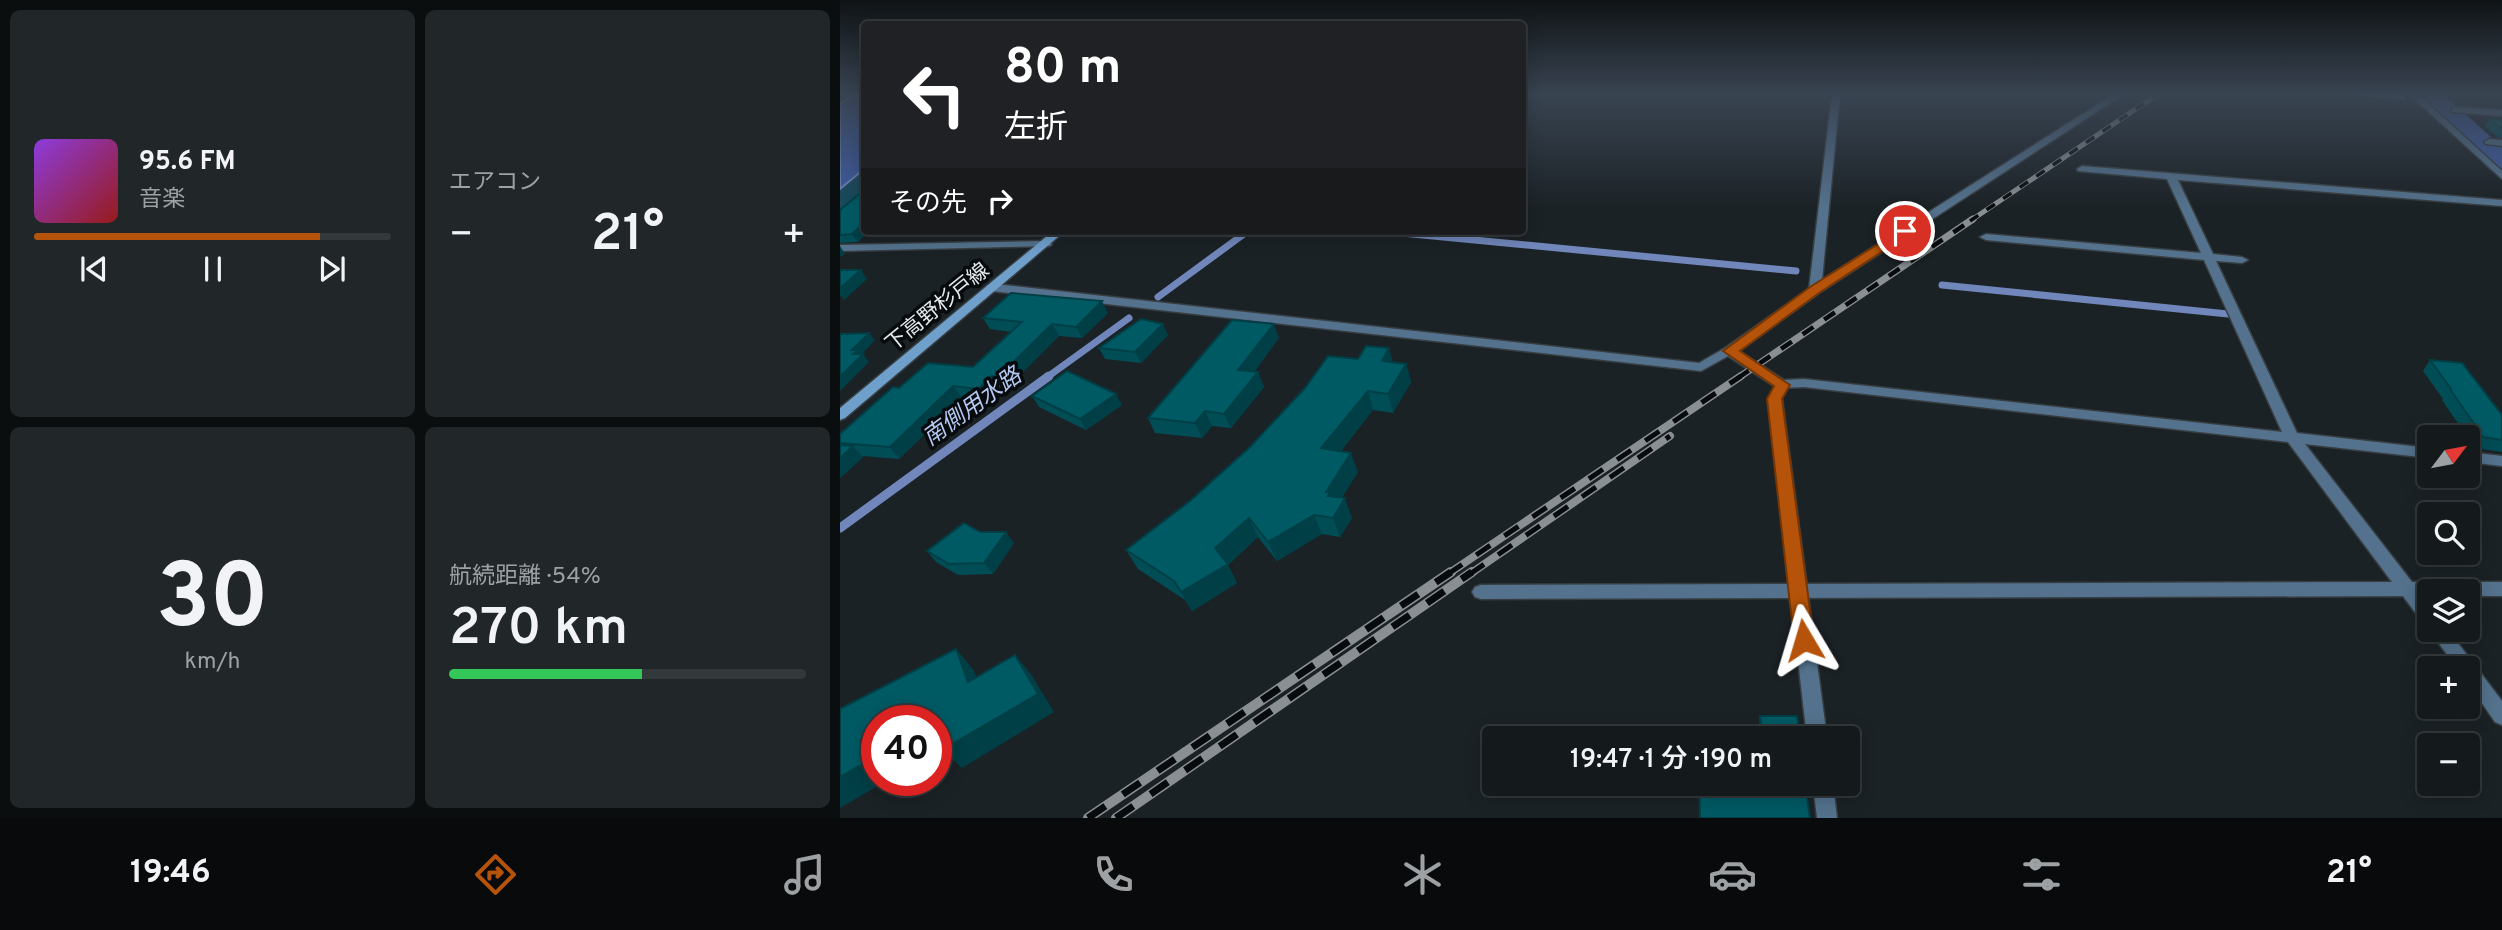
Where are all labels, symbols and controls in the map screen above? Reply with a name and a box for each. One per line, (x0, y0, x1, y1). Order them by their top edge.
text: 80 m (1004, 39, 1121, 101)
icon: left (889, 49, 980, 140)
text: 左折 (1004, 109, 1068, 149)
text: 95.6 FM (139, 146, 236, 179)
text: エアコン (449, 169, 541, 198)
icon: right (981, 182, 1019, 220)
text: 音楽 (139, 186, 185, 215)
text: その先 (889, 188, 967, 221)
pin (1875, 201, 1935, 261)
text: 21° (591, 203, 664, 269)
text: − (449, 212, 474, 261)
text: + (781, 212, 806, 261)
icon: arrive (1886, 212, 1924, 250)
icon: previous (75, 250, 113, 288)
icon: pause (194, 250, 232, 288)
icon: next (313, 250, 351, 288)
street label: 下高野杉戸線 (881, 258, 995, 358)
water label: 南側用水路 (918, 361, 1030, 454)
north arrow (2417, 425, 2480, 488)
map controls (2417, 425, 2480, 796)
button: search (2417, 502, 2480, 565)
text: 30 (156, 545, 269, 660)
text: 航続距離 · 54% (449, 563, 601, 592)
button: layers (2417, 579, 2480, 642)
text: 270 km (449, 597, 628, 663)
position arrow (1767, 603, 1841, 677)
text: km/h (185, 648, 240, 677)
button: + (2417, 656, 2480, 719)
speed limit sign: 40 (861, 705, 952, 796)
button: − (2417, 733, 2480, 796)
text: 19:47 · 1 分 · 190 m (1570, 744, 1772, 777)
icon: directions (471, 850, 520, 899)
icon: music (780, 850, 829, 899)
icon: phone (1089, 850, 1138, 899)
icon: climate (1398, 850, 1447, 899)
icon: car (1708, 850, 1757, 899)
icon: filters (2017, 850, 2066, 899)
text: 19:46 (130, 854, 211, 894)
text: 21° (2326, 854, 2372, 894)

